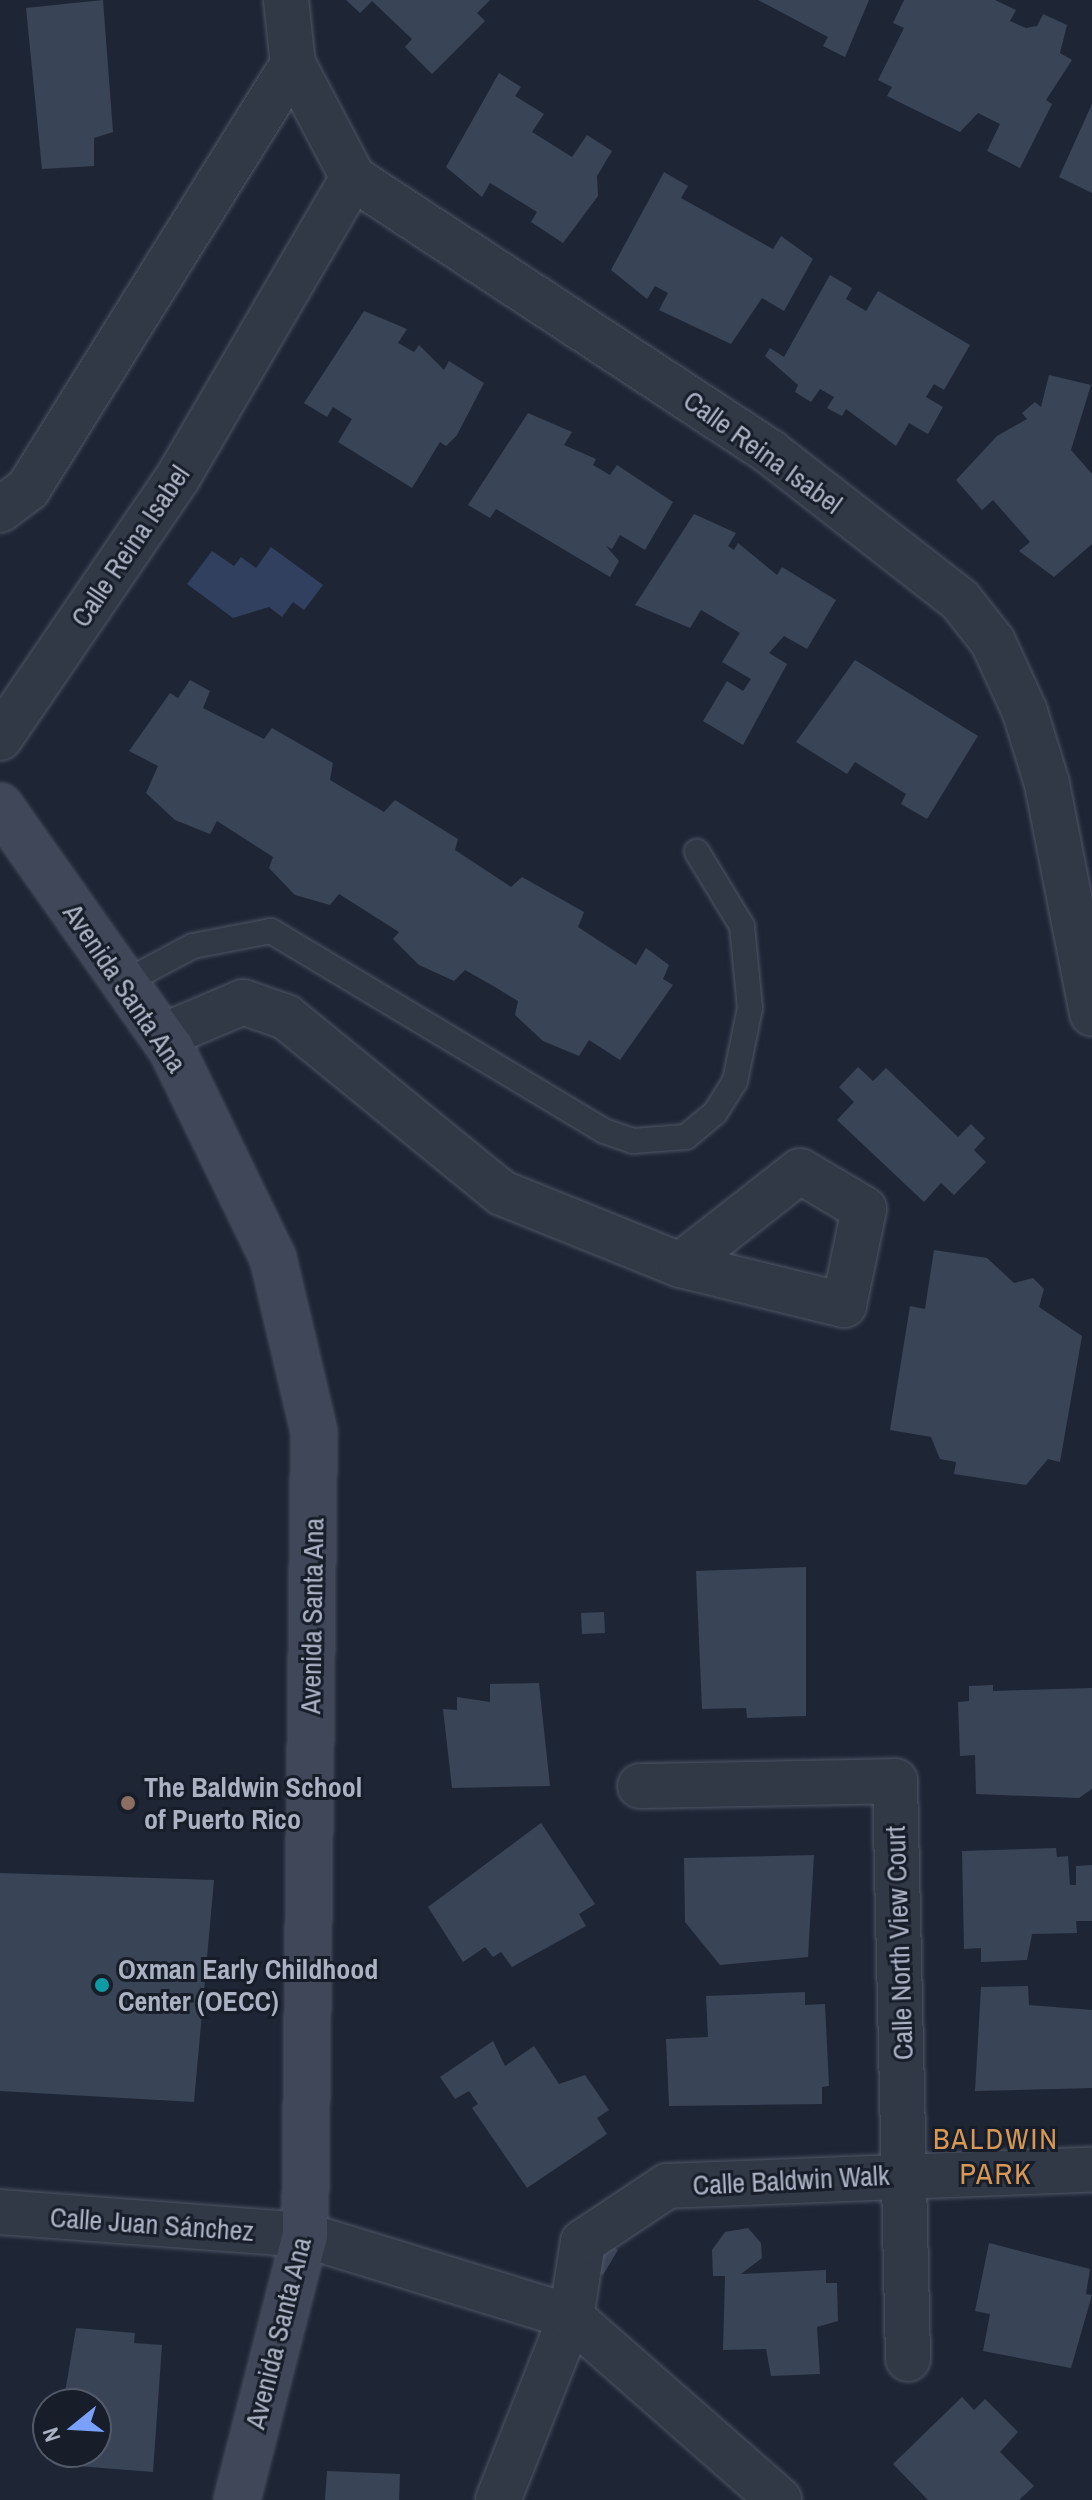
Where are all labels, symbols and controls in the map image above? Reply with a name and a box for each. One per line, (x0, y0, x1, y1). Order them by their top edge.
street label: Calle Reina Isabel (677, 383, 849, 521)
street label: Calle Reina Isabel (64, 459, 196, 633)
street label: Avenida Santa Ana (56, 897, 194, 1079)
street label: Avenida Santa Ana (293, 1517, 331, 1715)
place label: The Baldwin School of Puerto Rico (144, 1770, 362, 1836)
marker: The Baldwin School of Puerto Rico (119, 1794, 137, 1812)
street label: Calle North View Court (878, 1825, 920, 2061)
place label: Oxman Early Childhood Center (OECC) (118, 1952, 378, 2018)
marker: Oxman Early Childhood Center (OECC) (93, 1976, 111, 1994)
district label: BALDWIN PARK (933, 2120, 1059, 2190)
street label: Calle Baldwin Walk (692, 2158, 890, 2202)
street label: Calle Juan Sánchez (49, 2200, 255, 2248)
street label: Avenida Santa Ana (238, 2233, 318, 2433)
north arrow (32, 2388, 112, 2468)
text: N (35, 2424, 67, 2446)

